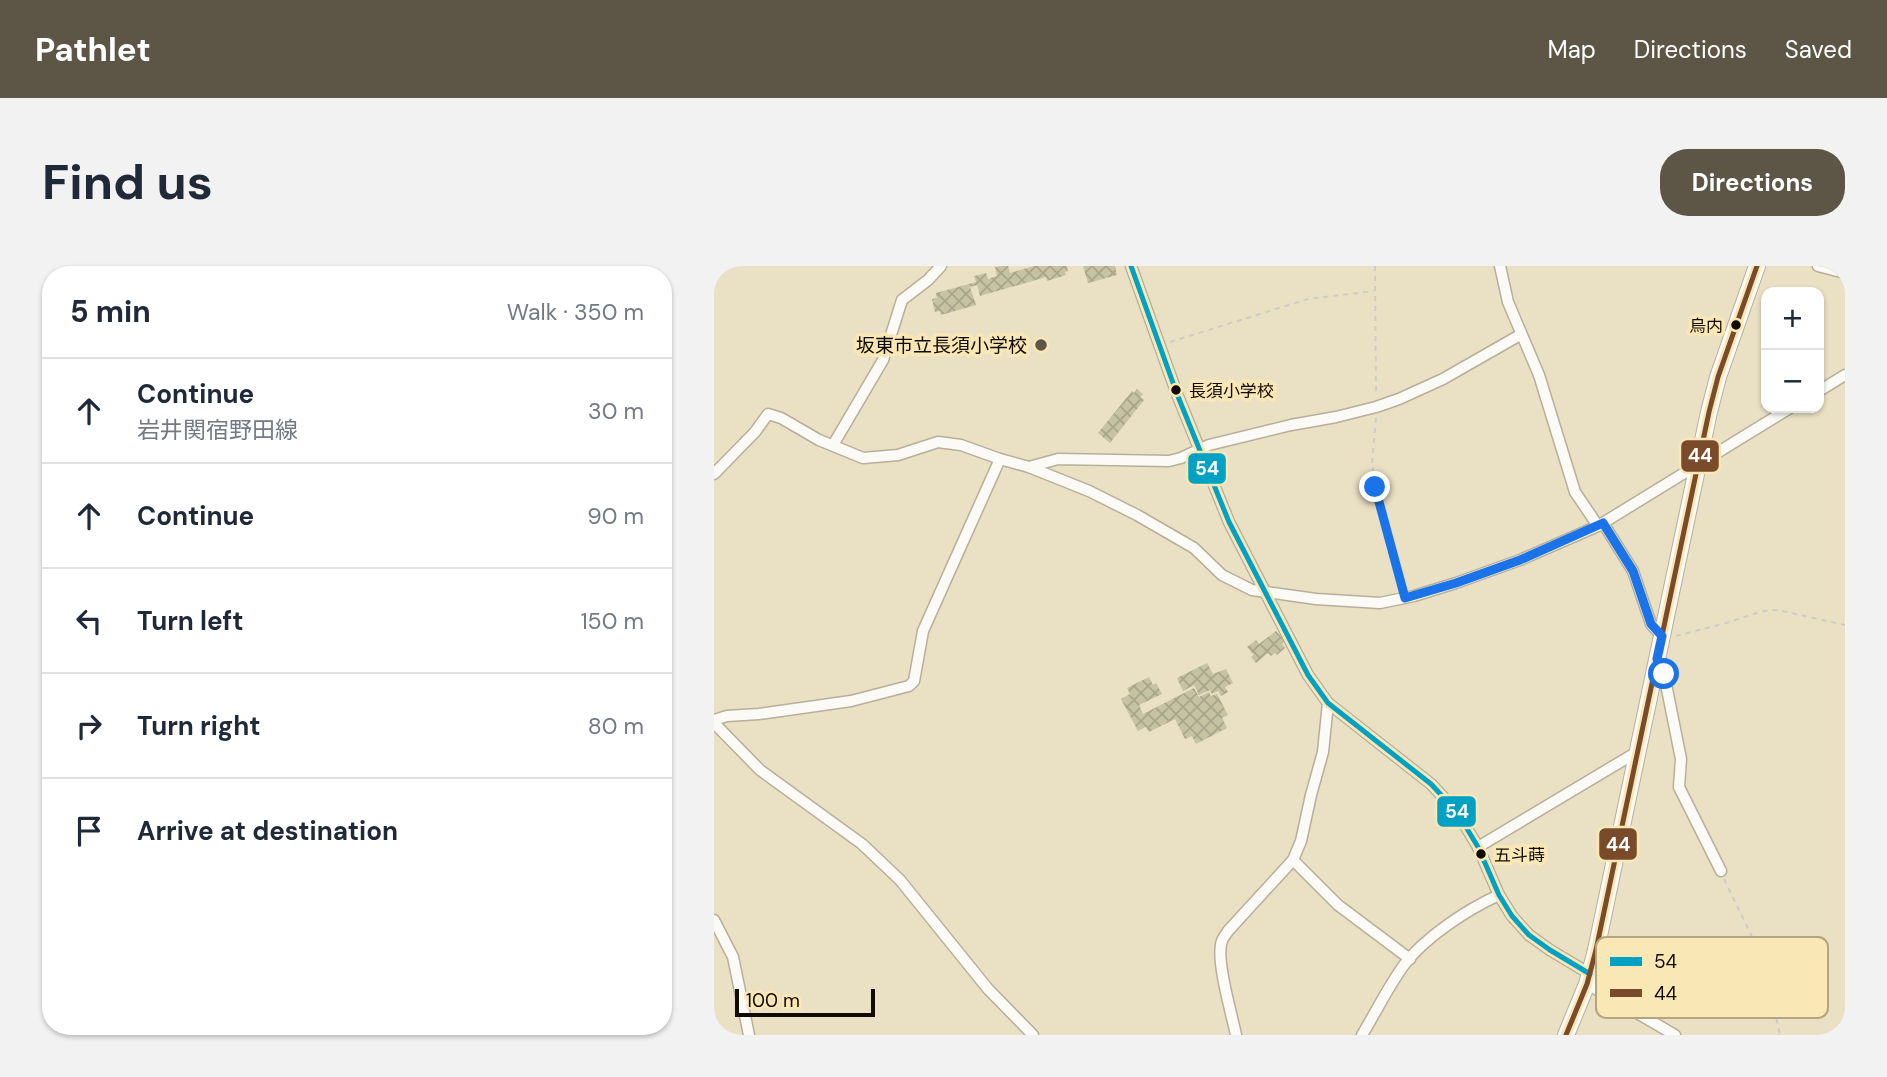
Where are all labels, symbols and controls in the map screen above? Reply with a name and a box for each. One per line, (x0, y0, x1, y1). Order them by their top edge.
text: Pathlet (35, 28, 151, 71)
text: Map (1548, 34, 1596, 65)
text: Directions (1634, 34, 1747, 65)
text: Saved (1785, 34, 1852, 65)
button: Directions (1660, 149, 1845, 216)
text: Find us (42, 150, 213, 214)
map controls (1761, 287, 1824, 413)
button: + (1761, 287, 1824, 350)
text: 5 min (70, 292, 151, 331)
text: Walk · 350 m (507, 297, 644, 327)
place label: 烏内 (1689, 315, 1723, 337)
marker: 烏内 (1729, 318, 1743, 332)
place label: 坂東市立長須小学校 (856, 333, 1027, 358)
marker: 坂東市立長須小学校 (1033, 337, 1049, 353)
button: − (1761, 350, 1824, 413)
text: Continue (137, 377, 254, 411)
place label: 長須小学校 (1189, 380, 1274, 402)
marker: 長須小学校 (1169, 383, 1183, 397)
icon: ahead (70, 392, 108, 430)
text: 30 m (588, 396, 644, 426)
text: 岩井関宿野田線 (137, 415, 298, 445)
line badge: 44 (1680, 439, 1720, 473)
text: 44 (1688, 443, 1712, 468)
line badge: 54 (1187, 452, 1227, 485)
text: 54 (1195, 456, 1219, 481)
route end (1359, 471, 1390, 502)
icon: ahead (70, 497, 108, 535)
text: Continue (137, 499, 254, 533)
text: 90 m (587, 501, 644, 531)
icon: left (70, 602, 108, 640)
text: Turn left (137, 604, 244, 638)
text: 150 m (580, 606, 644, 636)
route start (1648, 658, 1679, 689)
icon: right (70, 707, 108, 745)
text: Turn right (137, 709, 261, 743)
text: 80 m (588, 711, 644, 741)
line badge: 54 (1436, 795, 1477, 828)
text: 54 (1445, 799, 1469, 824)
icon: arrive (70, 812, 108, 850)
text: Arrive at destination (137, 814, 398, 848)
line badge: 44 (1598, 827, 1638, 861)
text: 44 (1606, 832, 1630, 857)
place label: 五斗蒔 (1494, 844, 1545, 866)
marker: 五斗蒔 (1474, 847, 1488, 861)
legend (1596, 937, 1828, 1018)
text: 54 (1654, 949, 1677, 974)
text: 44 (1654, 981, 1677, 1006)
scale bar (735, 986, 875, 1018)
text: 100 m (746, 988, 800, 1013)

